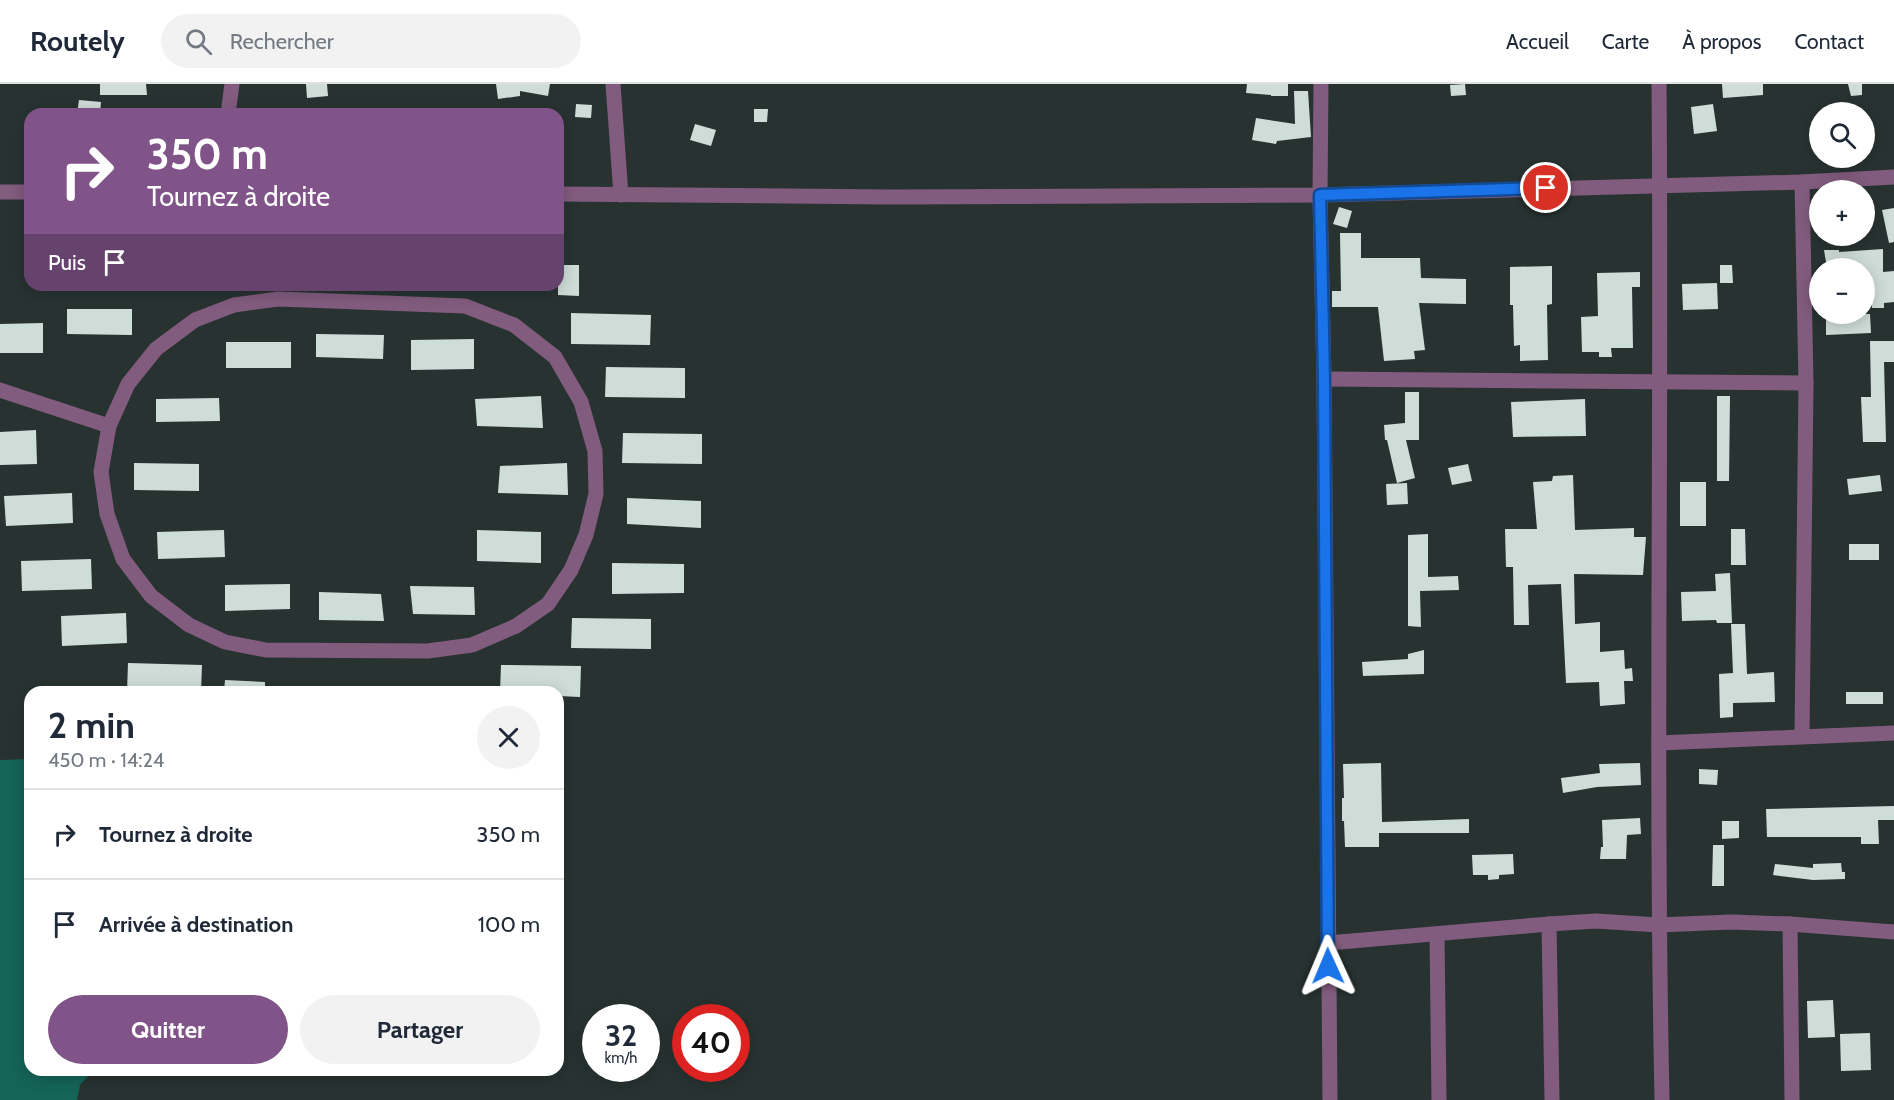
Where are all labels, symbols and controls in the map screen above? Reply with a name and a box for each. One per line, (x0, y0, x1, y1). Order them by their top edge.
search box (161, 14, 581, 68)
text: Routely (30, 24, 125, 58)
icon: search (182, 25, 215, 58)
text: Rechercher (230, 28, 334, 55)
text: Accueil (1506, 29, 1569, 54)
text: Carte (1602, 29, 1649, 54)
text: À propos (1682, 29, 1761, 54)
text: Contact (1794, 29, 1864, 54)
map controls (1809, 102, 1875, 324)
button: search (1809, 102, 1875, 168)
text: 350 m (147, 128, 268, 180)
icon: right (48, 132, 126, 210)
pin (1520, 162, 1571, 213)
icon: arrive (1529, 171, 1562, 204)
text: Tournez à droite (147, 180, 330, 213)
button: + (1809, 180, 1875, 246)
icon: arrive (98, 246, 131, 279)
text: Puis (48, 249, 86, 276)
button: − (1809, 258, 1875, 324)
text: 2 min (48, 703, 135, 747)
button: close (477, 706, 540, 769)
text: 450 m · 14:24 (48, 748, 164, 772)
icon: right (48, 818, 81, 851)
text: Tournez à droite (99, 821, 253, 848)
text: 350 m (477, 821, 540, 848)
icon: arrive (48, 908, 81, 941)
text: Arrivée à destination (99, 911, 293, 938)
text: 100 m (478, 911, 540, 938)
position arrow (1296, 934, 1360, 998)
button: Quitter (48, 995, 288, 1064)
button: Partager (300, 995, 540, 1064)
speed limit sign: 40 (672, 1004, 750, 1082)
text: 32 (605, 1017, 637, 1054)
text: km/h (605, 1049, 637, 1067)

